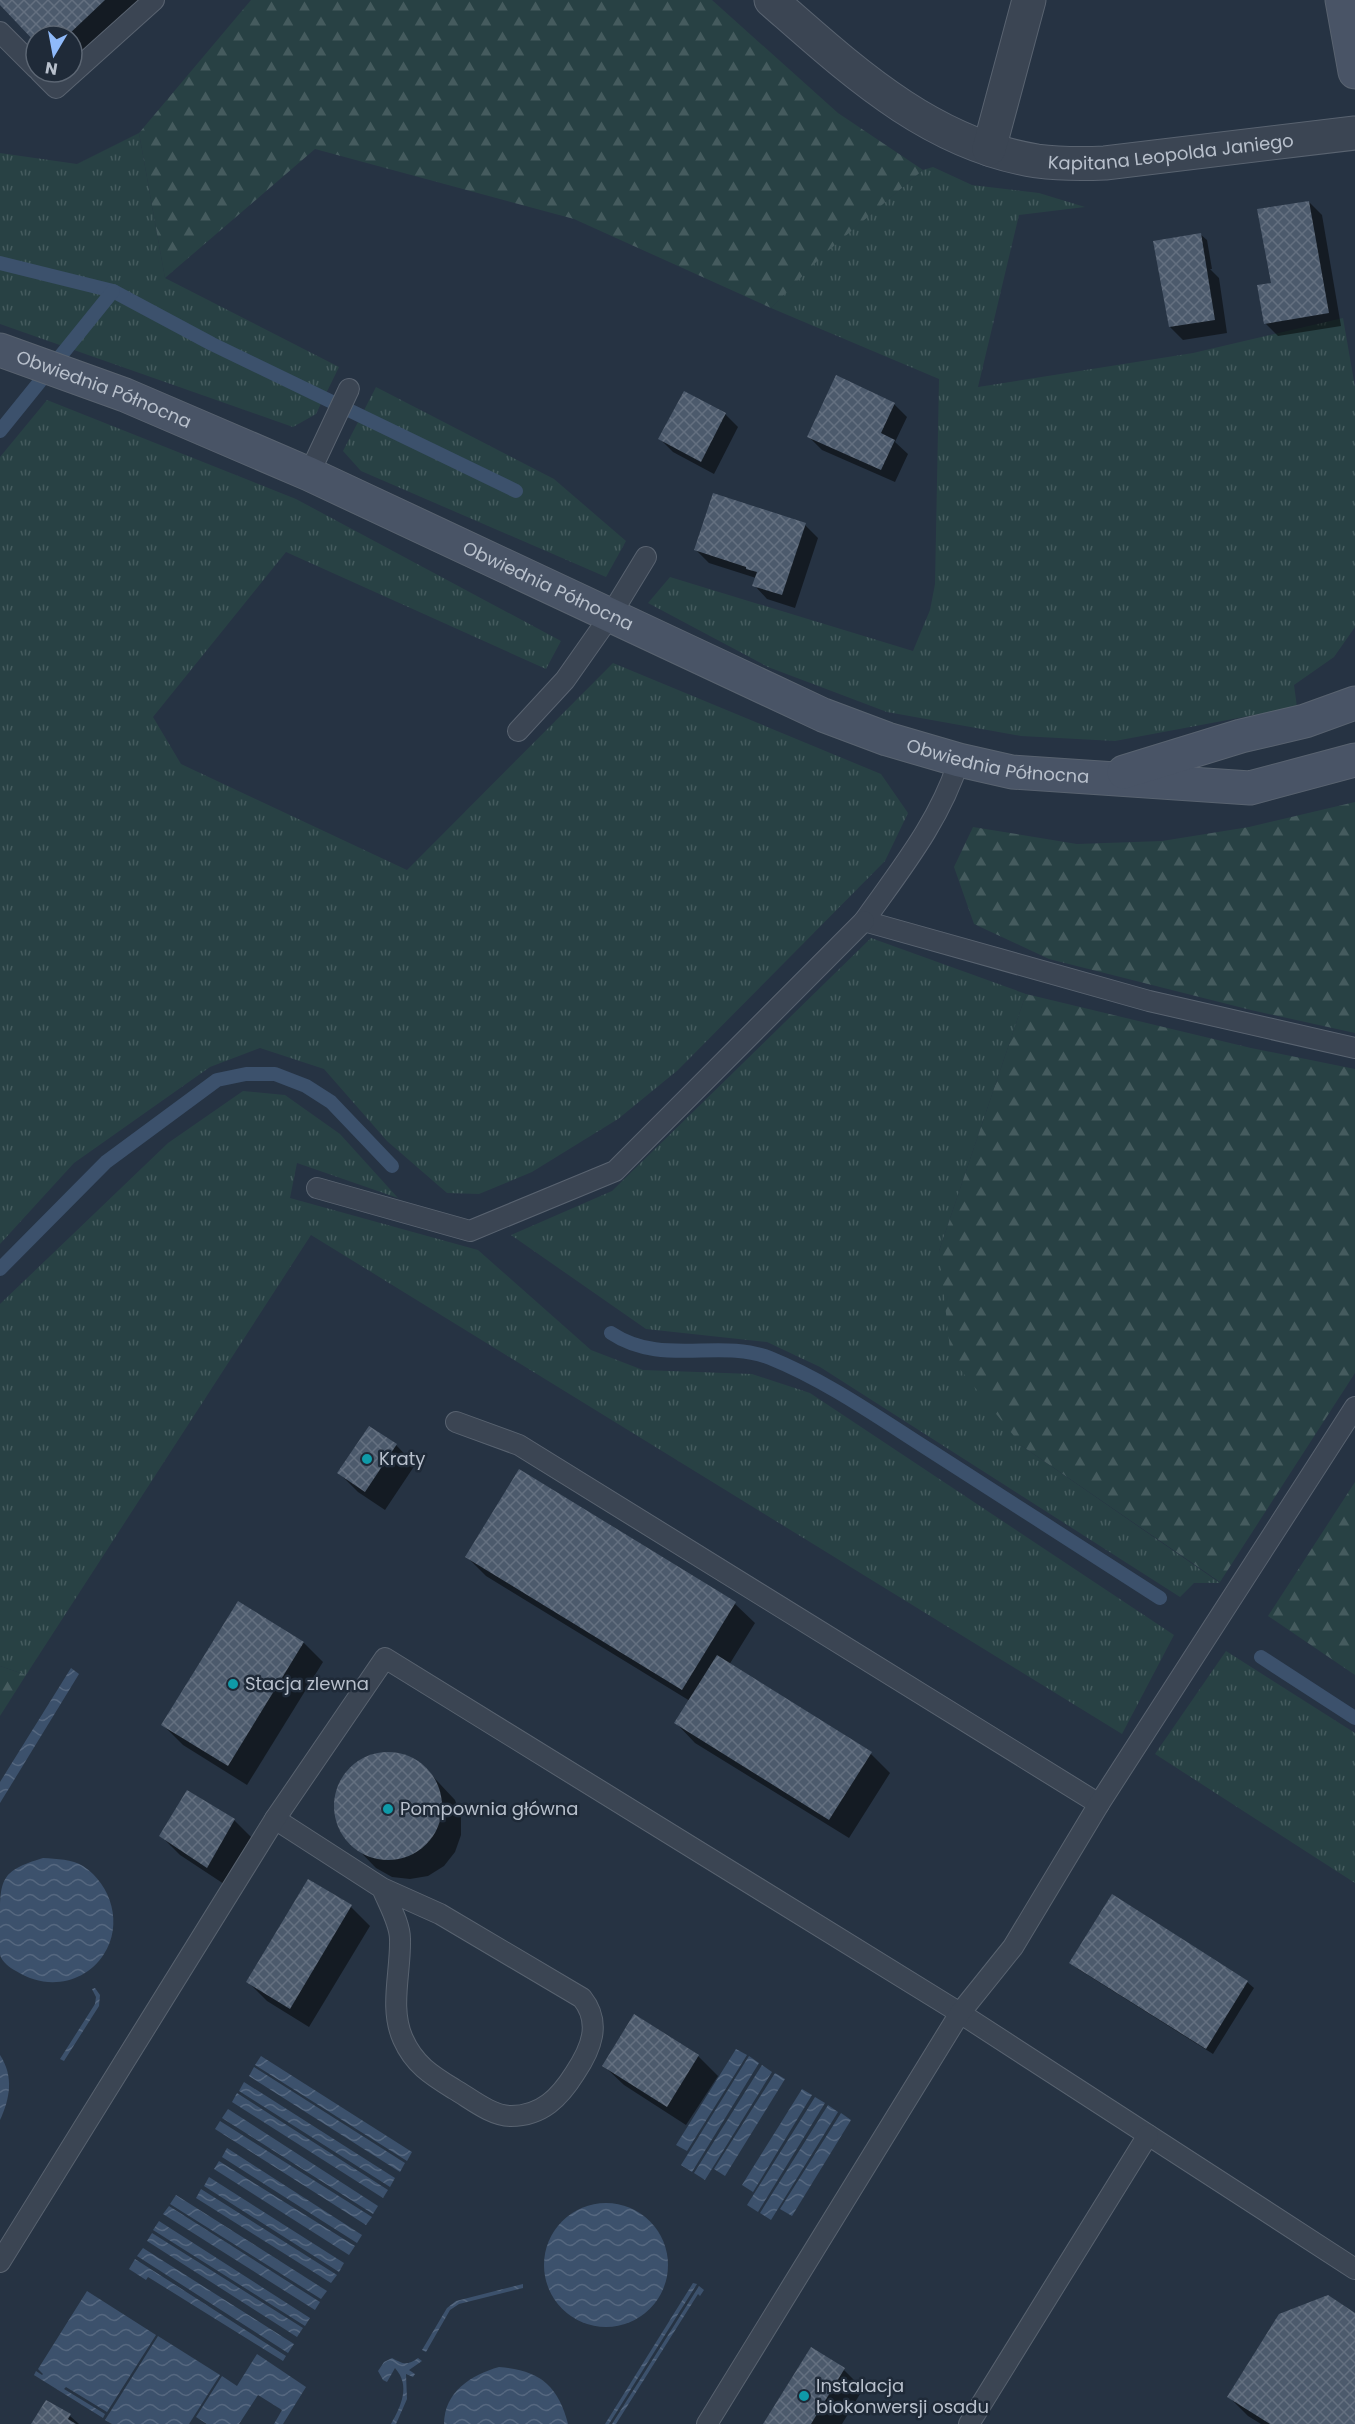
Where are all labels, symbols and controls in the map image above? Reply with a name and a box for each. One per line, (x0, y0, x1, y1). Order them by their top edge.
north arrow (24, 24, 84, 84)
text: N (44, 56, 59, 81)
street label: Kapitana Leopolda Janiego (1047, 127, 1295, 176)
street label: Obwiednia Północna (13, 344, 196, 434)
street label: Obwiednia Północna (459, 535, 638, 636)
street label: Obwiednia Północna (904, 732, 1090, 789)
place label: Kraty (379, 1446, 425, 1471)
marker: Kraty (360, 1452, 374, 1466)
place label: Stacja zlewna (245, 1671, 369, 1696)
marker: Stacja zlewna (226, 1677, 240, 1691)
place label: Pompownia główna (400, 1796, 579, 1821)
marker: Pompownia główna (381, 1802, 395, 1816)
place label: Instalacja biokonwersji osadu (816, 2373, 989, 2419)
marker: Instalacja biokonwersji osadu (797, 2389, 811, 2403)

